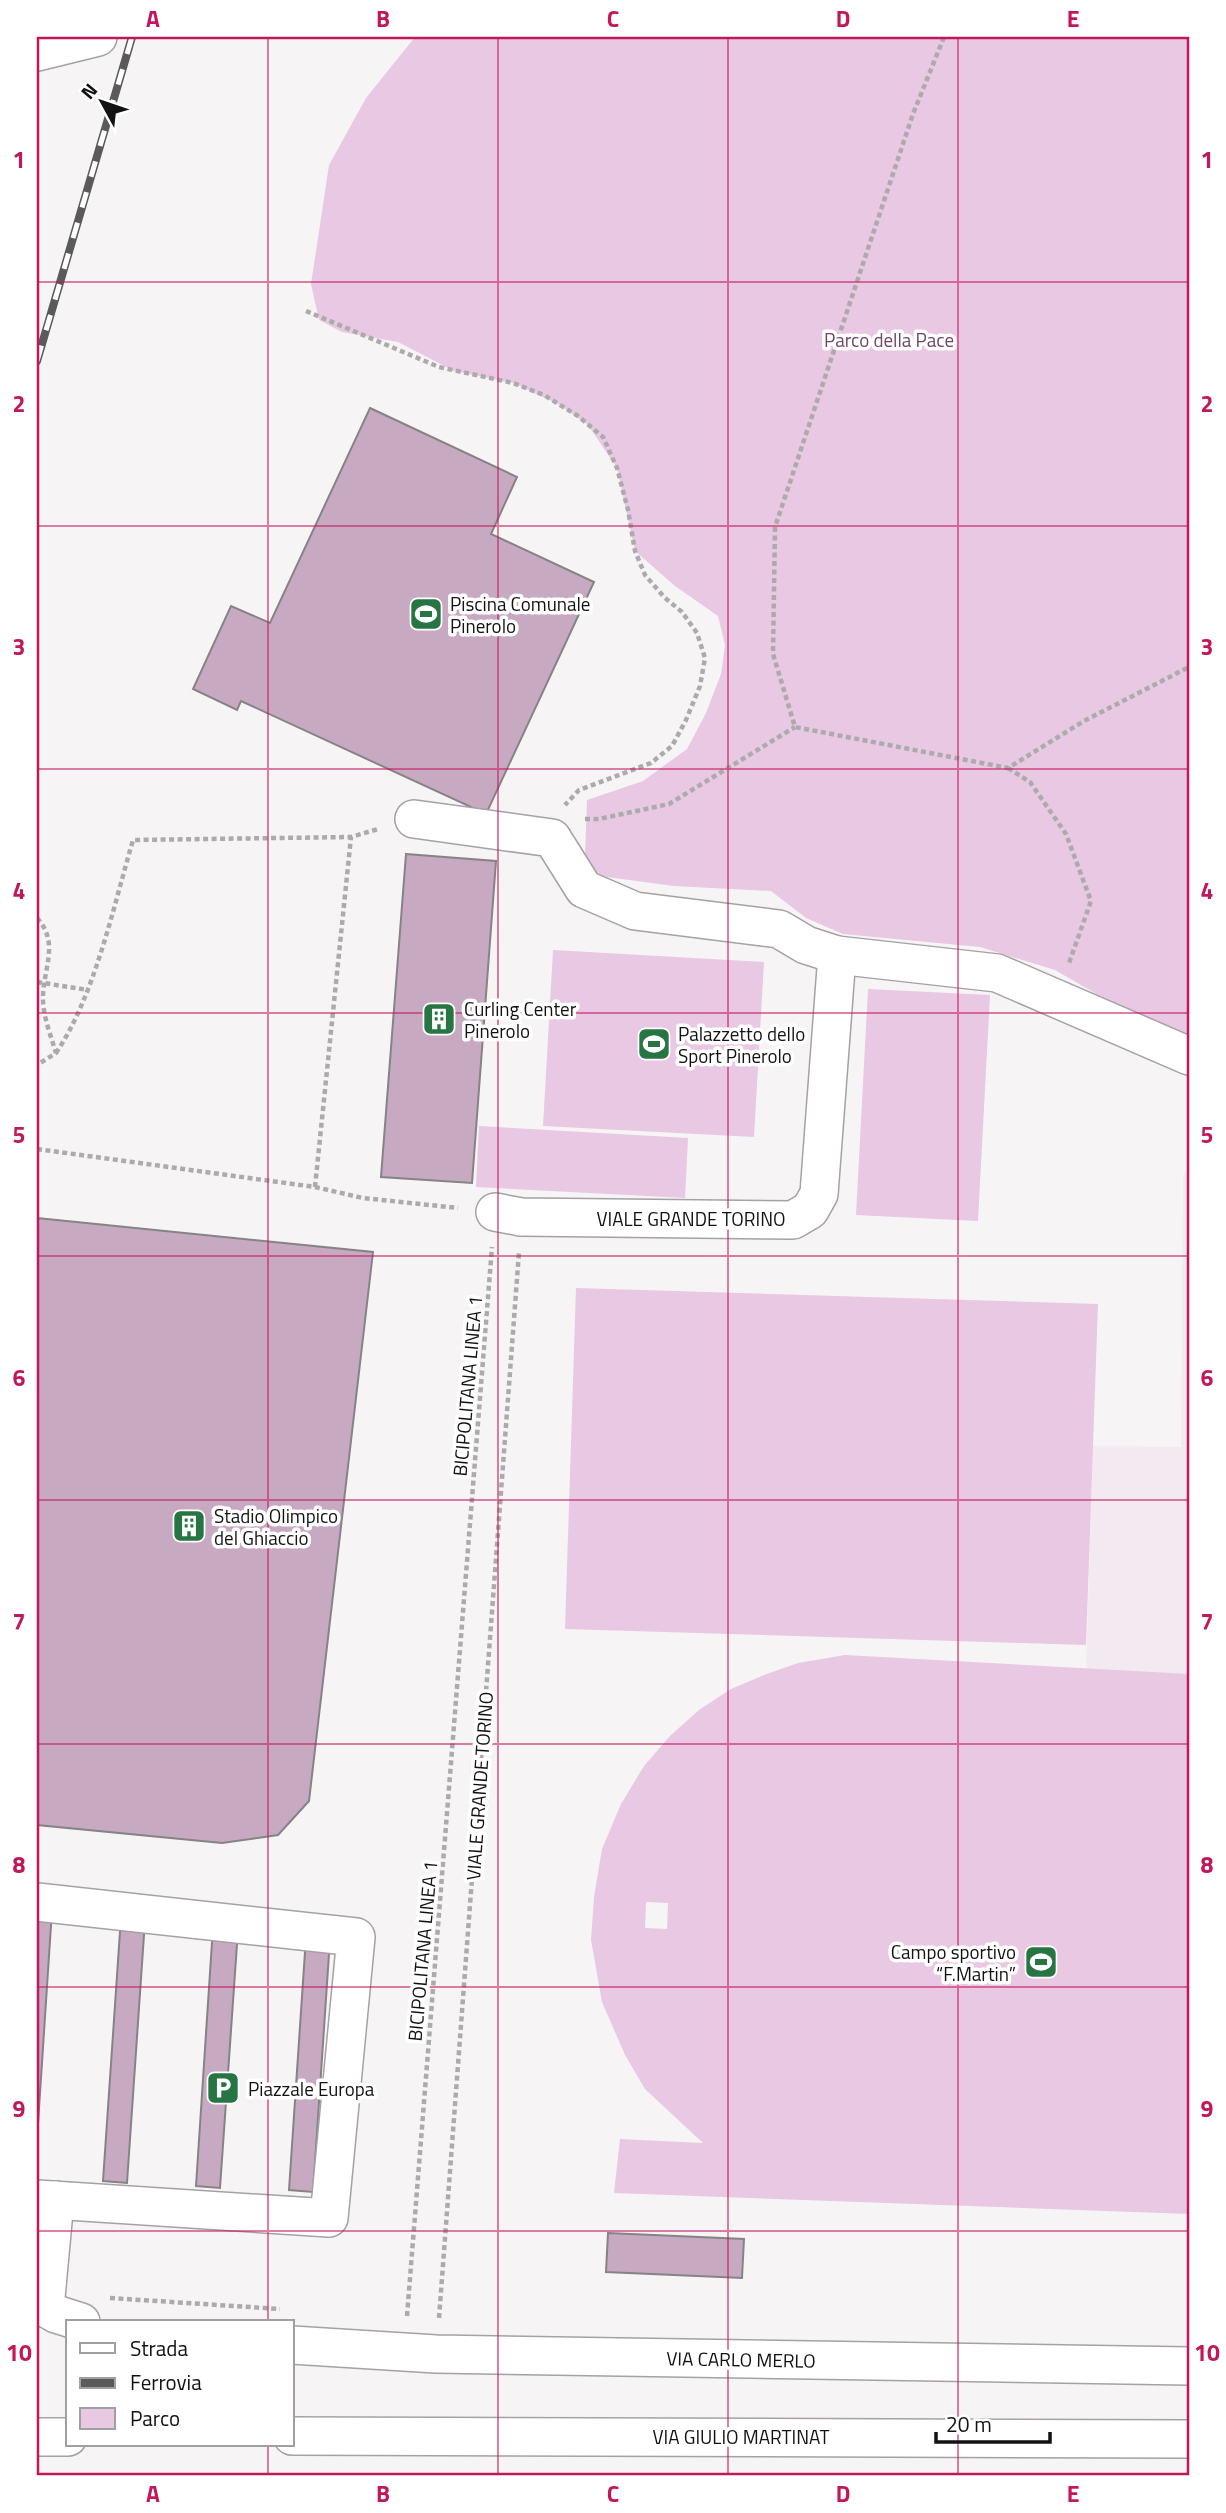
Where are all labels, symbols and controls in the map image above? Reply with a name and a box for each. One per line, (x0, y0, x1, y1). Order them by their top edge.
text: A (146, 1, 160, 36)
text: B (376, 1, 390, 36)
text: C (607, 1, 619, 36)
text: D (836, 1, 850, 36)
text: E (1067, 1, 1079, 36)
north arrow (66, 66, 136, 136)
text: N (73, 76, 104, 105)
text: 1 (13, 142, 25, 177)
text: 1 (1201, 142, 1213, 177)
park label: Parco della Pace (824, 325, 954, 354)
text: 2 (13, 386, 25, 421)
text: 2 (1201, 386, 1213, 421)
place label: Piscina Comunale Pinerolo (450, 589, 590, 640)
sports icon: Piscina Comunale Pinerolo (407, 595, 445, 633)
text: 3 (13, 629, 25, 664)
text: 3 (1201, 629, 1213, 664)
text: 4 (13, 873, 25, 908)
text: 4 (1201, 873, 1213, 908)
place label: Curling Center Pinerolo (464, 994, 577, 1045)
building icon: Curling Center Pinerolo (420, 1000, 458, 1038)
place label: Palazzetto dello Sport Pinerolo (678, 1019, 805, 1070)
sports icon: Palazzetto dello Sport Pinerolo (635, 1025, 673, 1063)
text: 5 (13, 1117, 25, 1152)
text: 5 (1201, 1117, 1213, 1152)
street label: VIALE GRANDE TORINO (596, 1204, 786, 1233)
street label: BICIPOLITANA LINEA 1 (445, 1295, 489, 1477)
text: 6 (13, 1360, 26, 1395)
text: 6 (1201, 1360, 1214, 1395)
place label: Stadio Olimpico del Ghiaccio (214, 1501, 338, 1552)
building icon: Stadio Olimpico del Ghiaccio (170, 1507, 208, 1545)
text: 7 (13, 1604, 25, 1639)
text: 7 (1201, 1604, 1213, 1639)
street label: VIALE GRANDE TORINO (458, 1691, 500, 1881)
text: 8 (13, 1847, 26, 1882)
text: 8 (1201, 1847, 1214, 1882)
street label: BICIPOLITANA LINEA 1 (400, 1860, 444, 2042)
place label: Campo sportivo “F.Martin” (891, 1937, 1016, 1988)
sports icon: Campo sportivo “F.Martin” (1022, 1943, 1060, 1981)
parking icon: Piazzale Europa (204, 2069, 242, 2107)
place label: Piazzale Europa (248, 2074, 375, 2103)
text: 9 (13, 2091, 26, 2126)
text: 9 (1201, 2091, 1214, 2126)
legend (66, 2320, 294, 2446)
text: Strada (130, 2332, 188, 2364)
text: 10 (6, 2335, 32, 2370)
text: 10 (1194, 2335, 1220, 2370)
street label: VIA CARLO MERLO (666, 2343, 816, 2375)
text: Ferrovia (130, 2366, 202, 2398)
scale bar (936, 2401, 1049, 2445)
text: Parco (130, 2402, 180, 2434)
text: 20 m (946, 2408, 992, 2440)
street label: VIA GIULIO MARTINAT (652, 2422, 830, 2451)
text: A (146, 2476, 160, 2511)
text: B (376, 2476, 390, 2511)
text: C (607, 2476, 619, 2511)
text: D (836, 2476, 850, 2511)
text: E (1067, 2476, 1079, 2511)

